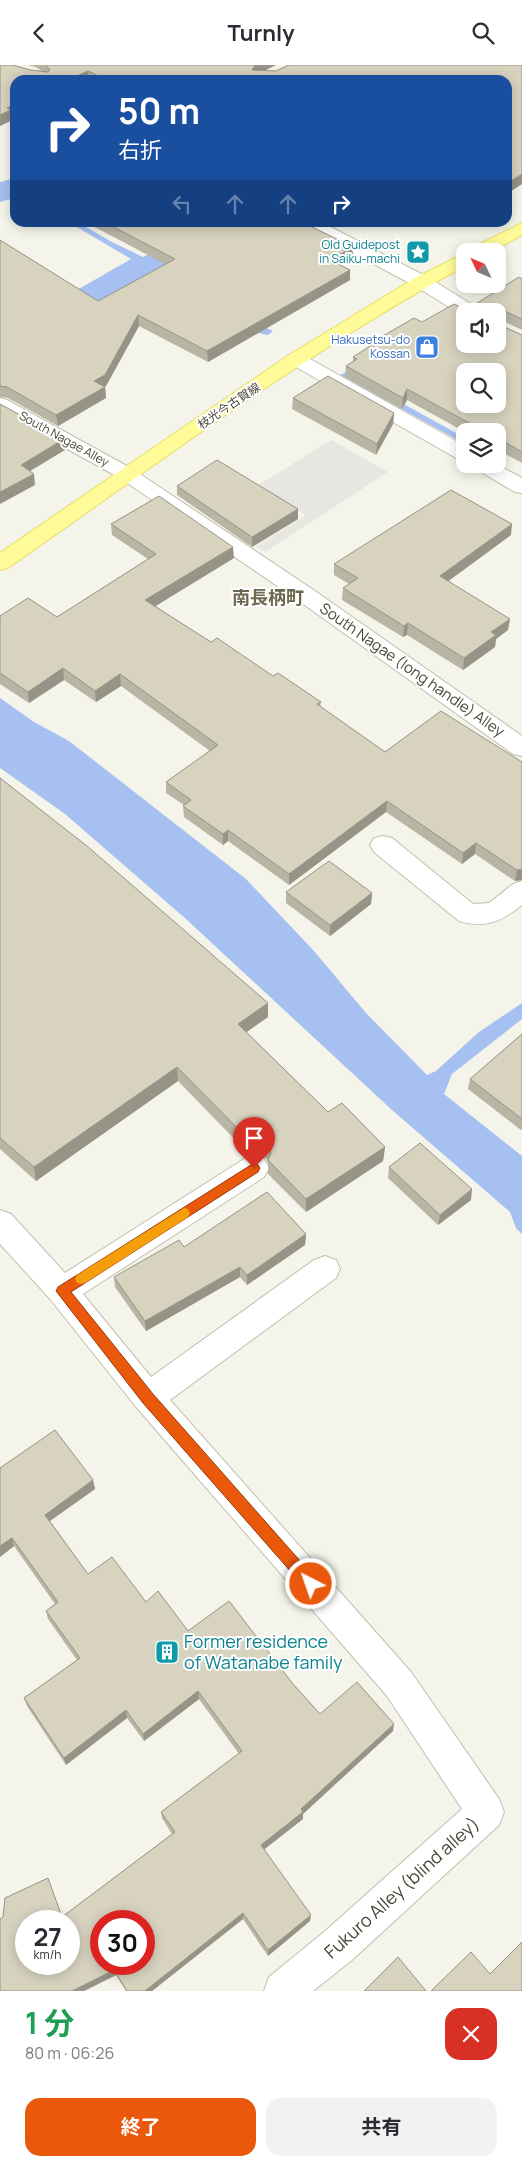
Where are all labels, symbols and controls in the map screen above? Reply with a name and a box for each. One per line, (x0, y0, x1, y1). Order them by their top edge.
text: Turnly (227, 18, 295, 48)
icon: back (25, 19, 53, 47)
icon: search (469, 19, 497, 47)
text: 50 m (118, 87, 200, 135)
icon: right (35, 95, 100, 160)
text: 右折 (118, 135, 162, 165)
icon: left (168, 190, 196, 218)
icon: ahead (221, 190, 249, 218)
icon: ahead (274, 190, 302, 218)
icon: right (327, 190, 355, 218)
place label: Old Guidepost in Saiku-machi (319, 236, 400, 267)
place icon: Old Guidepost in Saiku-machi (405, 239, 431, 265)
north arrow (456, 243, 506, 293)
map controls (456, 243, 506, 473)
button: sound (456, 303, 506, 353)
place label: Hakusetsu-do Kossan (331, 331, 410, 362)
shop icon: Hakusetsu-do Kossan (414, 334, 440, 360)
button: search (456, 363, 506, 413)
street label: 枝光今古賀線 (194, 378, 263, 433)
street label: South Nagae Alley (16, 407, 113, 471)
button: layers (456, 423, 506, 473)
district label: 南長柄町 (232, 585, 304, 609)
street label: South Nagae (long handle) Alley (316, 598, 509, 742)
pin (233, 1117, 275, 1168)
icon: arrive (240, 1124, 268, 1152)
position arrow (284, 1557, 336, 1609)
place label: Former residence of Watanabe family (184, 1629, 343, 1674)
building icon: Former residence of Watanabe family (154, 1639, 180, 1665)
street label: Fukuro Alley (blind alley) (319, 1811, 484, 1963)
speed limit sign: 30 (90, 1910, 155, 1975)
text: 27 (33, 1919, 62, 1954)
text: km/h (34, 1946, 61, 1963)
text: 1 分 (25, 2002, 74, 2043)
button: close (445, 2008, 497, 2060)
text: 80 m · 06:26 (25, 2042, 114, 2064)
button: 終了 (25, 2098, 256, 2156)
button: 共有 (266, 2098, 497, 2156)

